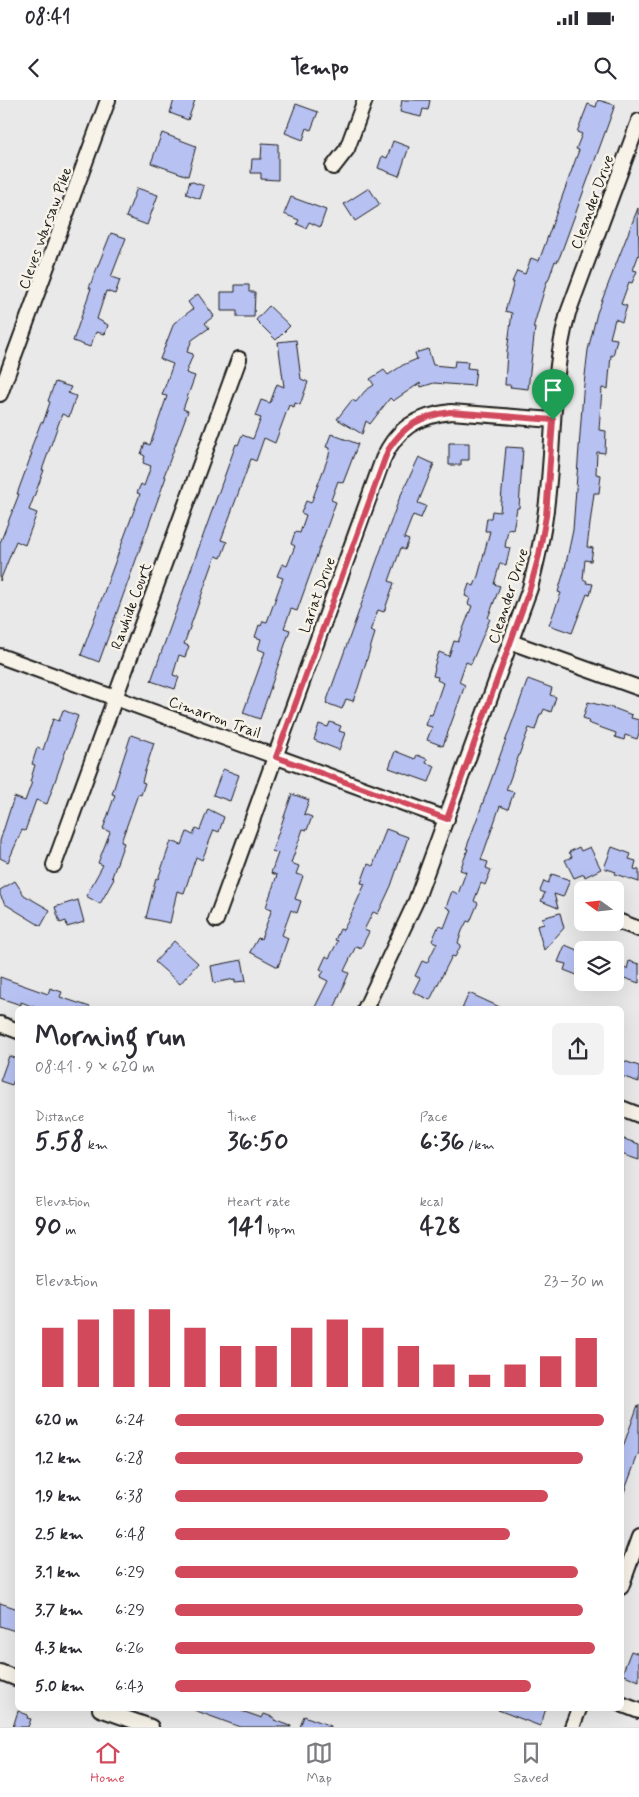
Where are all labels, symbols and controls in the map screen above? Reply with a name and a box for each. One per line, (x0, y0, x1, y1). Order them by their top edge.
text: 08:41 (25, 5, 70, 30)
icon: back (20, 54, 48, 82)
text: Tempo (290, 54, 349, 82)
icon: search (591, 54, 619, 82)
street label: Cleander Drive (567, 152, 619, 252)
street label: Cleves Warsaw Pike (15, 164, 77, 292)
pin (532, 369, 574, 420)
icon: arrive (539, 376, 567, 404)
street label: Cleander Drive (484, 546, 534, 647)
street label: Lariat Drive (295, 555, 341, 636)
street label: Rawhide Court (107, 560, 157, 653)
street label: Cimarron Trail (166, 692, 264, 744)
north arrow (574, 881, 624, 931)
map controls (574, 881, 624, 991)
button: layers (574, 941, 624, 991)
text: Morning run (35, 1019, 186, 1056)
button: share (552, 1023, 604, 1075)
text: 08:41 · 9 × 620 m (35, 1057, 155, 1078)
text: Distance (35, 1108, 84, 1126)
text: Time (227, 1108, 257, 1126)
text: Pace (420, 1108, 448, 1126)
text: 5.58 (35, 1126, 84, 1159)
text: 36:50 (227, 1126, 288, 1159)
text: 6:36 (420, 1126, 464, 1159)
text: km (84, 1136, 108, 1154)
text: /km (464, 1136, 495, 1154)
text: Elevation (35, 1193, 90, 1211)
text: Heart rate (227, 1193, 290, 1211)
text: kcal (420, 1193, 443, 1211)
text: 90 (35, 1211, 62, 1244)
text: 141 (227, 1211, 263, 1244)
text: 428 (420, 1211, 461, 1244)
text: m (62, 1221, 77, 1239)
text: bpm (263, 1221, 295, 1239)
text: Elevation (35, 1271, 98, 1292)
text: 23–30 m (544, 1271, 604, 1292)
text: 620 m (35, 1410, 78, 1431)
text: 6:24 (115, 1410, 145, 1431)
text: 1.2 km (35, 1448, 81, 1469)
text: 6:28 (115, 1448, 144, 1469)
text: 1.9 km (35, 1486, 81, 1507)
text: 6:38 (115, 1486, 143, 1507)
text: 2.5 km (35, 1524, 83, 1545)
text: 6:48 (115, 1524, 146, 1545)
text: 3.1 km (35, 1562, 80, 1583)
text: 6:29 (115, 1562, 145, 1583)
text: 3.7 km (35, 1600, 83, 1621)
text: 6:29 (115, 1600, 145, 1621)
text: 4.3 km (35, 1638, 83, 1659)
text: 6:26 (115, 1638, 144, 1659)
text: 5.0 km (35, 1676, 85, 1697)
text: 6:43 (115, 1676, 144, 1697)
tab: Home (90, 1739, 125, 1787)
tab: Map (305, 1739, 333, 1787)
tab: Saved (513, 1739, 549, 1787)

